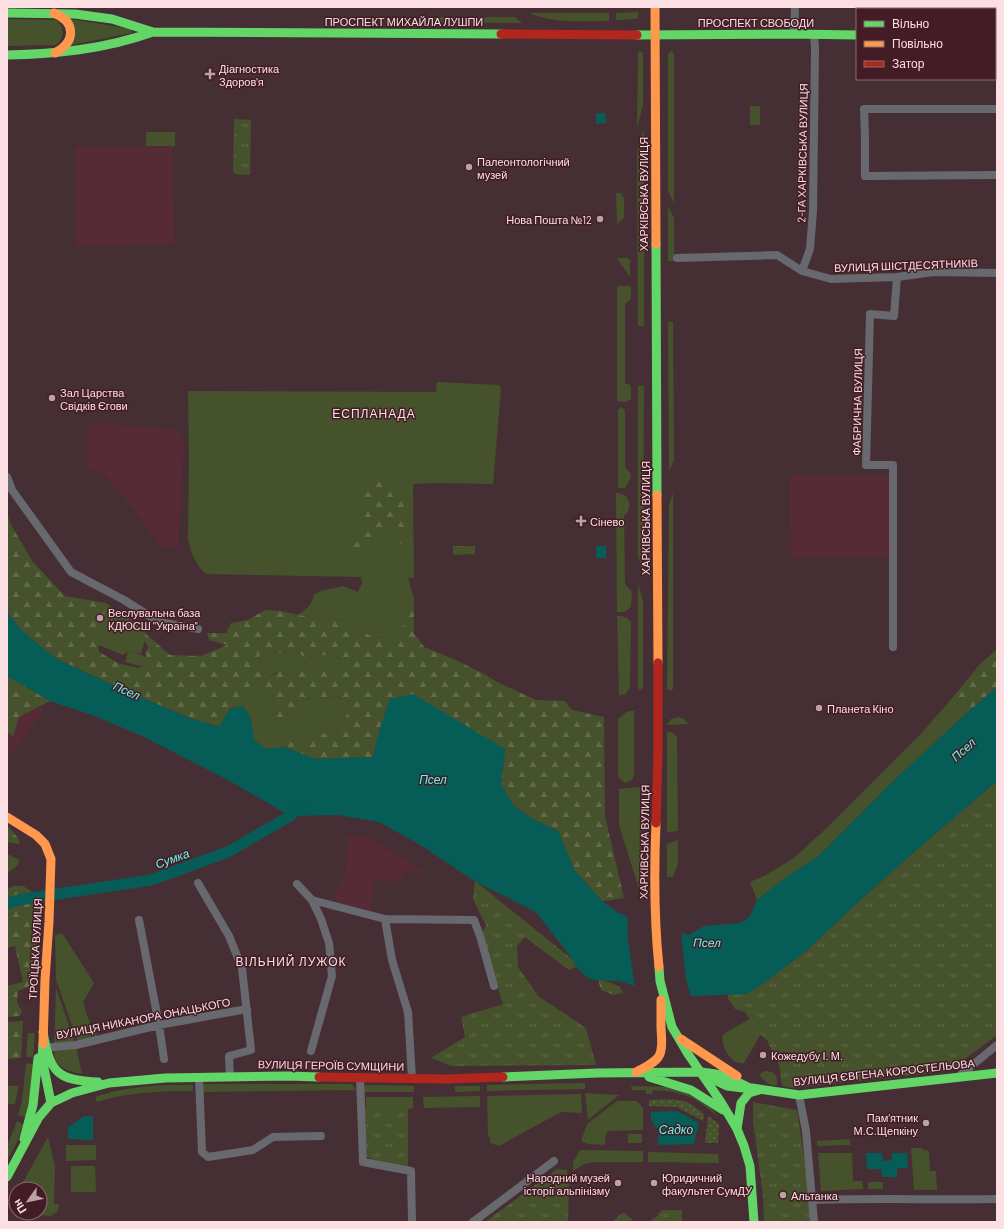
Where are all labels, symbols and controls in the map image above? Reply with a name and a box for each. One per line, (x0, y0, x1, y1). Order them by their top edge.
legend (856, 8, 996, 80)
street label: ПРОСПЕКТ МИХАЙЛА ЛУШПИ (325, 15, 483, 28)
street label: ПРОСПЕКТ СВОБОДИ (698, 16, 814, 29)
text: Вільно (892, 16, 930, 30)
text: Повільно (892, 36, 943, 50)
text: Затор (892, 56, 925, 71)
place label: Діагностика Здоров'я (219, 62, 280, 88)
marker: Діагностика Здоров'я (204, 68, 216, 80)
street label: 2-ГА ХАРКІВСЬКА ВУЛИЦЯ (794, 83, 810, 223)
street label: ХАРКІВСЬКА ВУЛИЦЯ (637, 137, 650, 251)
place label: Палеонтологічний музей (477, 155, 570, 181)
marker: Палеонтологічний музей (464, 162, 474, 172)
place label: Нова Пошта №12 (506, 213, 592, 226)
marker: Нова Пошта №12 (595, 214, 605, 224)
street label: ВУЛИЦЯ ШІСТДЕСЯТНИКІВ (834, 256, 978, 274)
street label: ФАБРИЧНА ВУЛИЦЯ (850, 348, 864, 456)
place label: Зал Царства Свідків Єгови (60, 386, 128, 412)
marker: Зал Царства Свідків Єгови (47, 393, 57, 403)
district label: ЕСПЛАНАДА (332, 406, 416, 421)
street label: ХАРКІВСЬКА ВУЛИЦЯ (639, 461, 652, 575)
marker: Сінево (575, 515, 587, 527)
place label: Сінево (590, 515, 624, 528)
place label: Веслувальна база КДЮСШ "Україна" (108, 606, 201, 632)
marker: Веслувальна база КДЮСШ "Україна" (95, 613, 105, 623)
water label: Псел (111, 678, 143, 702)
place label: Планета Кіно (827, 702, 894, 715)
marker: Планета Кіно (814, 703, 824, 713)
water label: Псел (948, 734, 978, 763)
water label: Псел (419, 772, 447, 786)
street label: ХАРКІВСЬКА ВУЛИЦЯ (637, 785, 651, 899)
water label: Сумка (153, 845, 192, 872)
street label: ТРОЇЦЬКА ВУЛИЦЯ (26, 898, 44, 1000)
water label: Псел (693, 935, 721, 949)
district label: ВІЛЬНИЙ ЛУЖОК (235, 954, 347, 968)
street label: ВУЛИЦЯ НИКАНОРА ОНАЦЬКОГО (55, 995, 232, 1041)
place label: Кожедубу І. М. (771, 1049, 843, 1062)
marker: Кожедубу І. М. (758, 1050, 768, 1060)
street label: ВУЛИЦЯ ЄВГЕНА КОРОСТЕЛЬОВА (793, 1056, 976, 1088)
street label: ВУЛИЦЯ ГЕРОЇВ СУМЩИНИ (258, 1057, 404, 1073)
place label: Пам’ятник М.С.Щепкіну (854, 1111, 918, 1137)
marker: Пам’ятник М.С.Щепкіну (921, 1118, 931, 1128)
water label: Садко (659, 1122, 694, 1136)
place label: Народний музей історії альпінізму (524, 1171, 610, 1197)
place label: Юридичний факультет СумДУ (662, 1171, 753, 1197)
marker: Народний музей історії альпінізму (613, 1178, 623, 1188)
marker: Юридичний факультет СумДУ (649, 1178, 659, 1188)
north arrow (8, 1181, 48, 1221)
place label: Альтанка (791, 1189, 839, 1202)
marker: Альтанка (778, 1190, 788, 1200)
text: Пн (10, 1197, 29, 1216)

